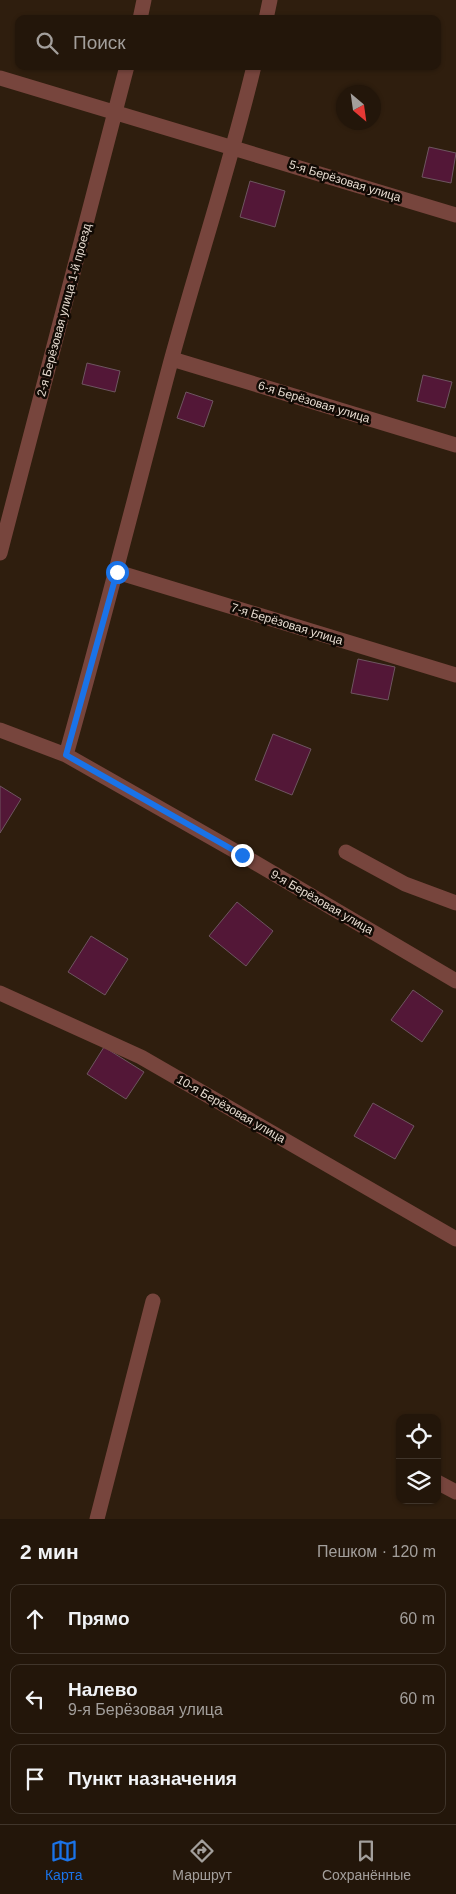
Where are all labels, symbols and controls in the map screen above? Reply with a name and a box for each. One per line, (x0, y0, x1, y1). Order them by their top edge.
search box (15, 15, 441, 70)
icon: search (33, 29, 61, 57)
text: Поиск (73, 32, 126, 53)
north arrow (336, 85, 381, 130)
street label: 5-я Берёзовая улица (287, 157, 403, 205)
street label: 2-я Берёзовая улица 1-й проезд (34, 222, 94, 398)
street label: 6-я Берёзовая улица (256, 378, 372, 426)
route start (106, 561, 129, 584)
street label: 7-я Берёзовая улица (229, 600, 345, 648)
route end (231, 844, 254, 867)
street label: 9-я Берёзовая улица (268, 867, 376, 937)
street label: 10-я Берёзовая улица (174, 1072, 288, 1146)
map controls (396, 1414, 441, 1504)
button: locate (396, 1414, 441, 1459)
button: layers (396, 1459, 441, 1504)
text: 2 мин (20, 1540, 79, 1563)
text: Пешком · 120 m (317, 1543, 436, 1560)
icon: ahead (21, 1605, 49, 1633)
text: Прямо (68, 1608, 130, 1629)
text: 60 m (399, 1610, 435, 1627)
text: Налево (68, 1679, 138, 1700)
icon: left (21, 1685, 49, 1713)
text: 60 m (399, 1690, 435, 1707)
text: 9-я Берёзовая улица (68, 1701, 223, 1718)
icon: arrive (21, 1765, 49, 1793)
text: Пункт назначения (68, 1768, 237, 1789)
tab: Карта (45, 1837, 82, 1883)
tab: Маршрут (172, 1837, 232, 1883)
tab: Сохранённые (322, 1837, 411, 1883)

